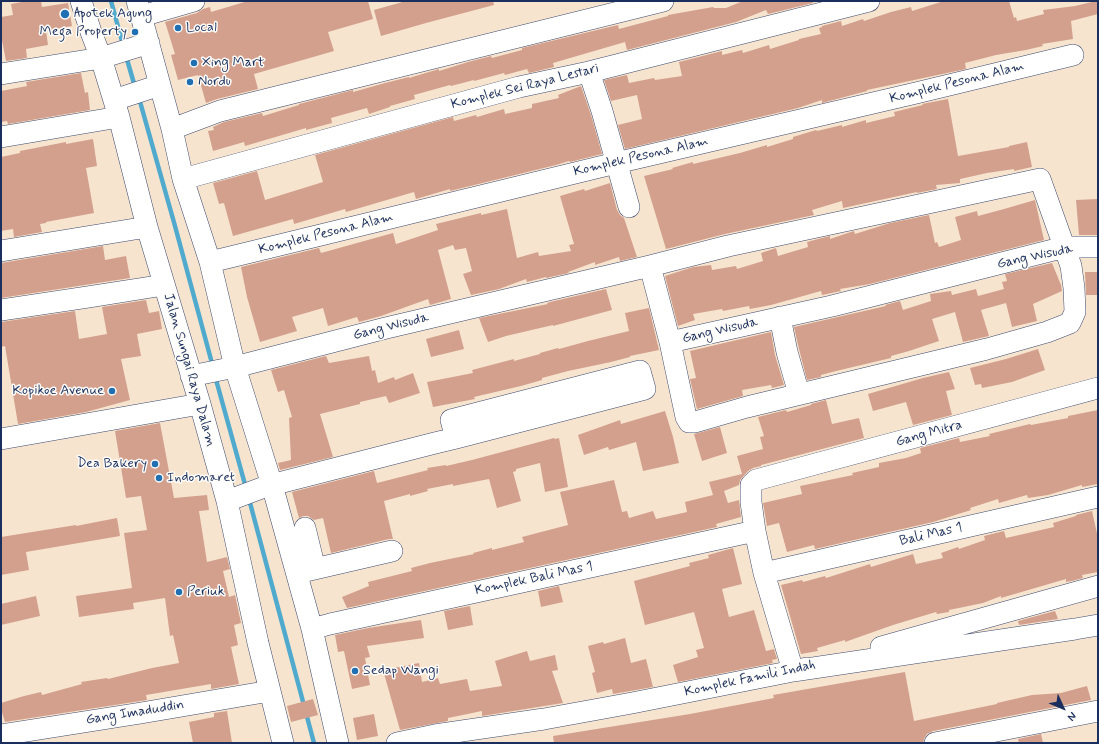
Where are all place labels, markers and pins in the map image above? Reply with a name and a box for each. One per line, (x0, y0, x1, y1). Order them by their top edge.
place label: Apotek Agung (74, 6, 152, 22)
marker: Apotek Agung (59, 8, 71, 20)
place label: Local (186, 20, 217, 36)
marker: Local (173, 23, 183, 33)
place label: Mega Property (40, 24, 127, 40)
marker: Mega Property (130, 27, 140, 37)
place label: Xing Mart (202, 55, 264, 71)
marker: Xing Mart (189, 58, 199, 68)
place label: Nordu (198, 74, 231, 90)
marker: Nordu (185, 77, 195, 87)
place label: Kopikoe Avenue (12, 383, 104, 399)
marker: Kopikoe Avenue (107, 386, 117, 396)
place label: Dea Bakery (77, 456, 147, 472)
marker: Dea Bakery (150, 459, 160, 469)
place label: Indomaret (167, 470, 235, 486)
marker: Indomaret (154, 473, 164, 483)
place label: Periuk (187, 584, 225, 600)
marker: Periuk (174, 587, 184, 597)
place label: Sedap Wangi (363, 663, 439, 679)
marker: Sedap Wangi (350, 666, 360, 676)

